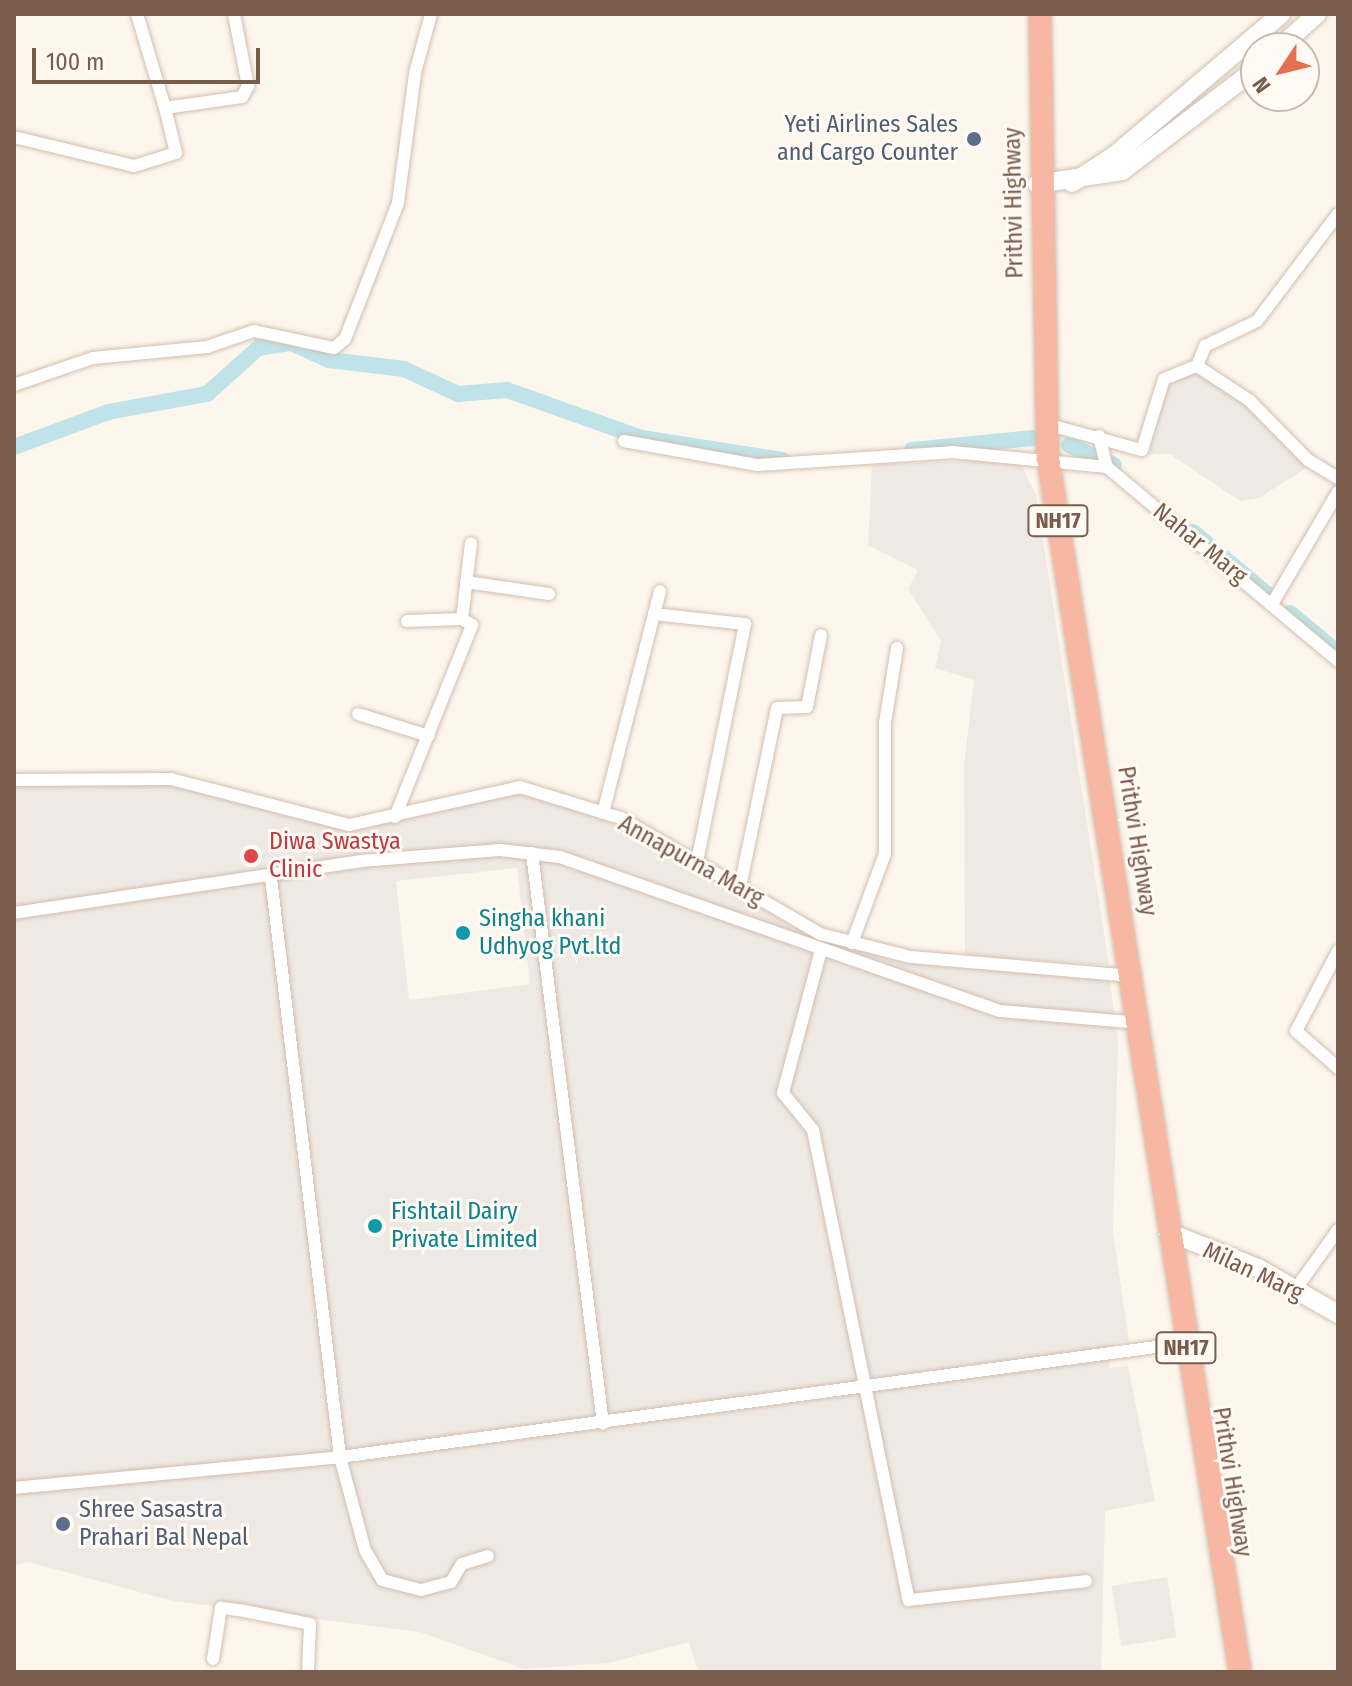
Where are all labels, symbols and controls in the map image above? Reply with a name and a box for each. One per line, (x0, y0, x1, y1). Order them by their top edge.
scale bar (36, 32, 264, 82)
north arrow (1240, 32, 1320, 112)
text: 100 m (46, 48, 104, 76)
text: N (1247, 72, 1276, 98)
place label: Yeti Airlines Sales and Cargo Counter (777, 111, 958, 167)
street label: Prithvi Highway (998, 127, 1030, 279)
marker: Yeti Airlines Sales and Cargo Counter (965, 130, 983, 148)
street label: Nahar Marg (1147, 497, 1253, 591)
road number: NH17 (1026, 503, 1090, 539)
street label: Prithvi Highway (1111, 764, 1163, 918)
street label: Annapurna Marg (613, 809, 769, 913)
place label: Diwa Swastya Clinic (269, 828, 401, 884)
marker: Diwa Swastya Clinic (240, 845, 262, 867)
place label: Singha khani Udhyog Pvt.ltd (479, 905, 621, 961)
marker: Singha khani Udhyog Pvt.ltd (454, 924, 472, 942)
place label: Fishtail Dairy Private Limited (391, 1198, 538, 1254)
marker: Fishtail Dairy Private Limited (366, 1217, 384, 1235)
street label: Milan Marg (1198, 1236, 1308, 1308)
road number: NH17 (1154, 1330, 1218, 1366)
street label: Prithvi Highway (1206, 1405, 1258, 1559)
place label: Shree Sasastra Prahari Bal Nepal (79, 1496, 248, 1552)
marker: Shree Sasastra Prahari Bal Nepal (54, 1515, 72, 1533)

